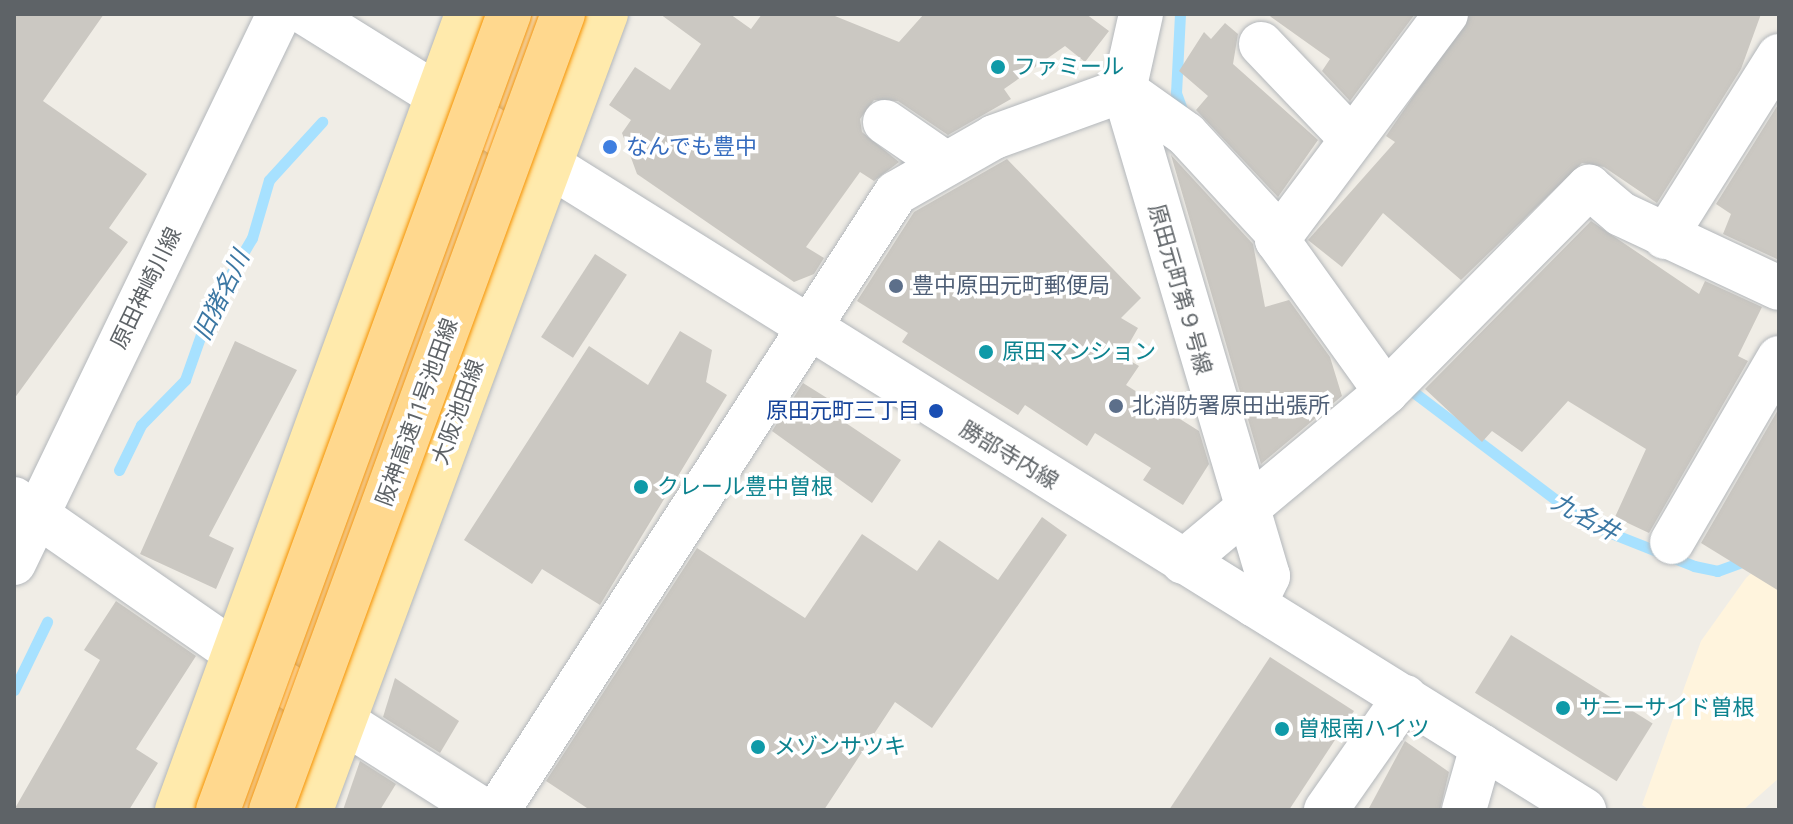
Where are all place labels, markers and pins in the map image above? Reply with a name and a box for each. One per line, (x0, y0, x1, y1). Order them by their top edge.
place label: ファミール (1014, 54, 1124, 80)
marker: ファミール (989, 58, 1007, 76)
place label: なんでも豊中 (626, 134, 758, 160)
marker: なんでも豊中 (601, 138, 619, 156)
place label: 豊中原田元町郵便局 (912, 273, 1110, 299)
marker: 豊中原田元町郵便局 (887, 277, 905, 295)
place label: 原田マンション (1002, 339, 1156, 365)
marker: 原田マンション (977, 343, 995, 361)
place label: 北消防署原田出張所 (1132, 393, 1330, 419)
marker: 北消防署原田出張所 (1107, 397, 1125, 415)
place label: 原田元町三丁目 (766, 398, 920, 424)
marker: 原田元町三丁目 (927, 402, 945, 420)
place label: クレール豊中曽根 (657, 474, 833, 500)
marker: クレール豊中曽根 (632, 478, 650, 496)
place label: サニーサイド曽根 (1579, 695, 1755, 721)
marker: サニーサイド曽根 (1554, 699, 1572, 717)
place label: 曽根南ハイツ (1298, 716, 1430, 742)
marker: 曽根南ハイツ (1273, 720, 1291, 738)
place label: メゾンサツキ (774, 734, 906, 760)
marker: メゾンサツキ (749, 738, 767, 756)

